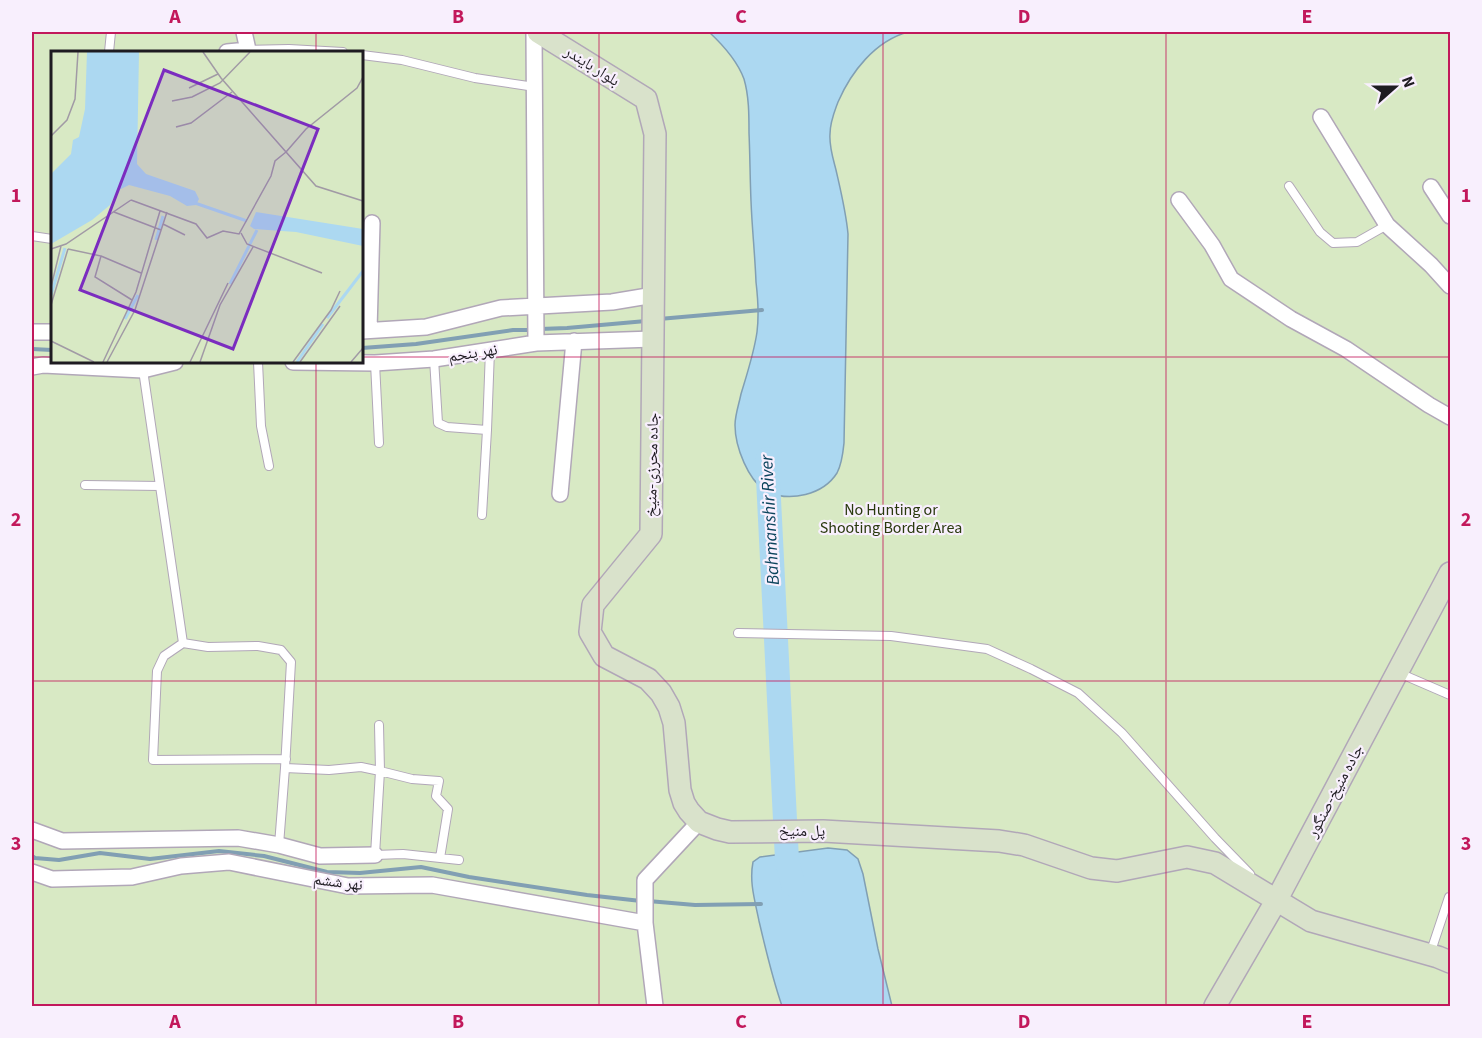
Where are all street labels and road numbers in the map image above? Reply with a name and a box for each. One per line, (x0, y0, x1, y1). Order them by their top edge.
street label: بلوار بایندر (559, 40, 624, 92)
street label: نهر پنجم (447, 338, 499, 368)
street label: جاده محرزی-منیخ (640, 413, 664, 517)
street label: جاده منیخ-صنگور (1301, 741, 1369, 842)
street label: پل منیخ (779, 820, 826, 842)
street label: نهر ششم (312, 868, 364, 896)

